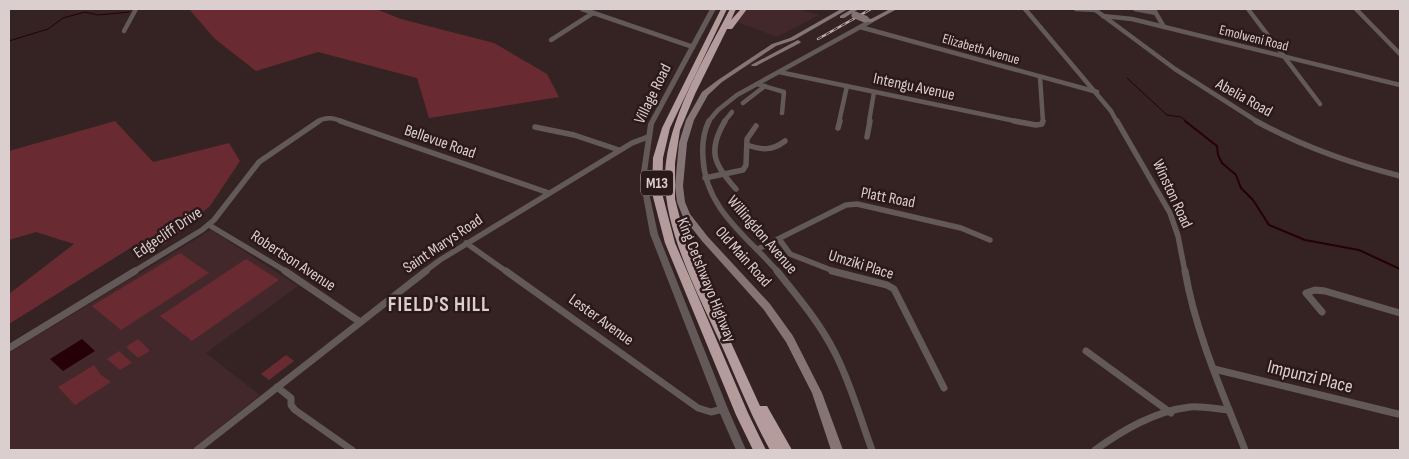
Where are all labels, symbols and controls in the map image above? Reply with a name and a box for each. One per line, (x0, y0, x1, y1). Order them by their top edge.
street label: Emolweni Road (1218, 21, 1291, 55)
street label: Elizabeth Avenue (940, 30, 1022, 68)
street label: Village Road (630, 61, 676, 127)
street label: Intengu Avenue (871, 69, 957, 105)
street label: Abelia Road (1212, 74, 1276, 121)
street label: Bellevue Road (402, 121, 478, 163)
street label: Winston Road (1148, 157, 1196, 231)
road number: M13 (641, 170, 673, 196)
street label: Platt Road (859, 183, 917, 213)
street label: Willingdon Avenue (723, 192, 801, 278)
street label: Edgecliff Drive (130, 203, 206, 263)
street label: Saint Marys Road (400, 210, 486, 278)
street label: King Cetshwayo Highway (672, 215, 740, 345)
street label: Old Main Road (711, 223, 775, 291)
street label: Robertson Avenue (247, 227, 339, 295)
street label: Umziki Place (826, 246, 896, 284)
street label: Lester Avenue (565, 290, 637, 350)
district label: FIELD'S HILL (388, 292, 490, 317)
street label: Impunzi Place (1265, 355, 1355, 399)

